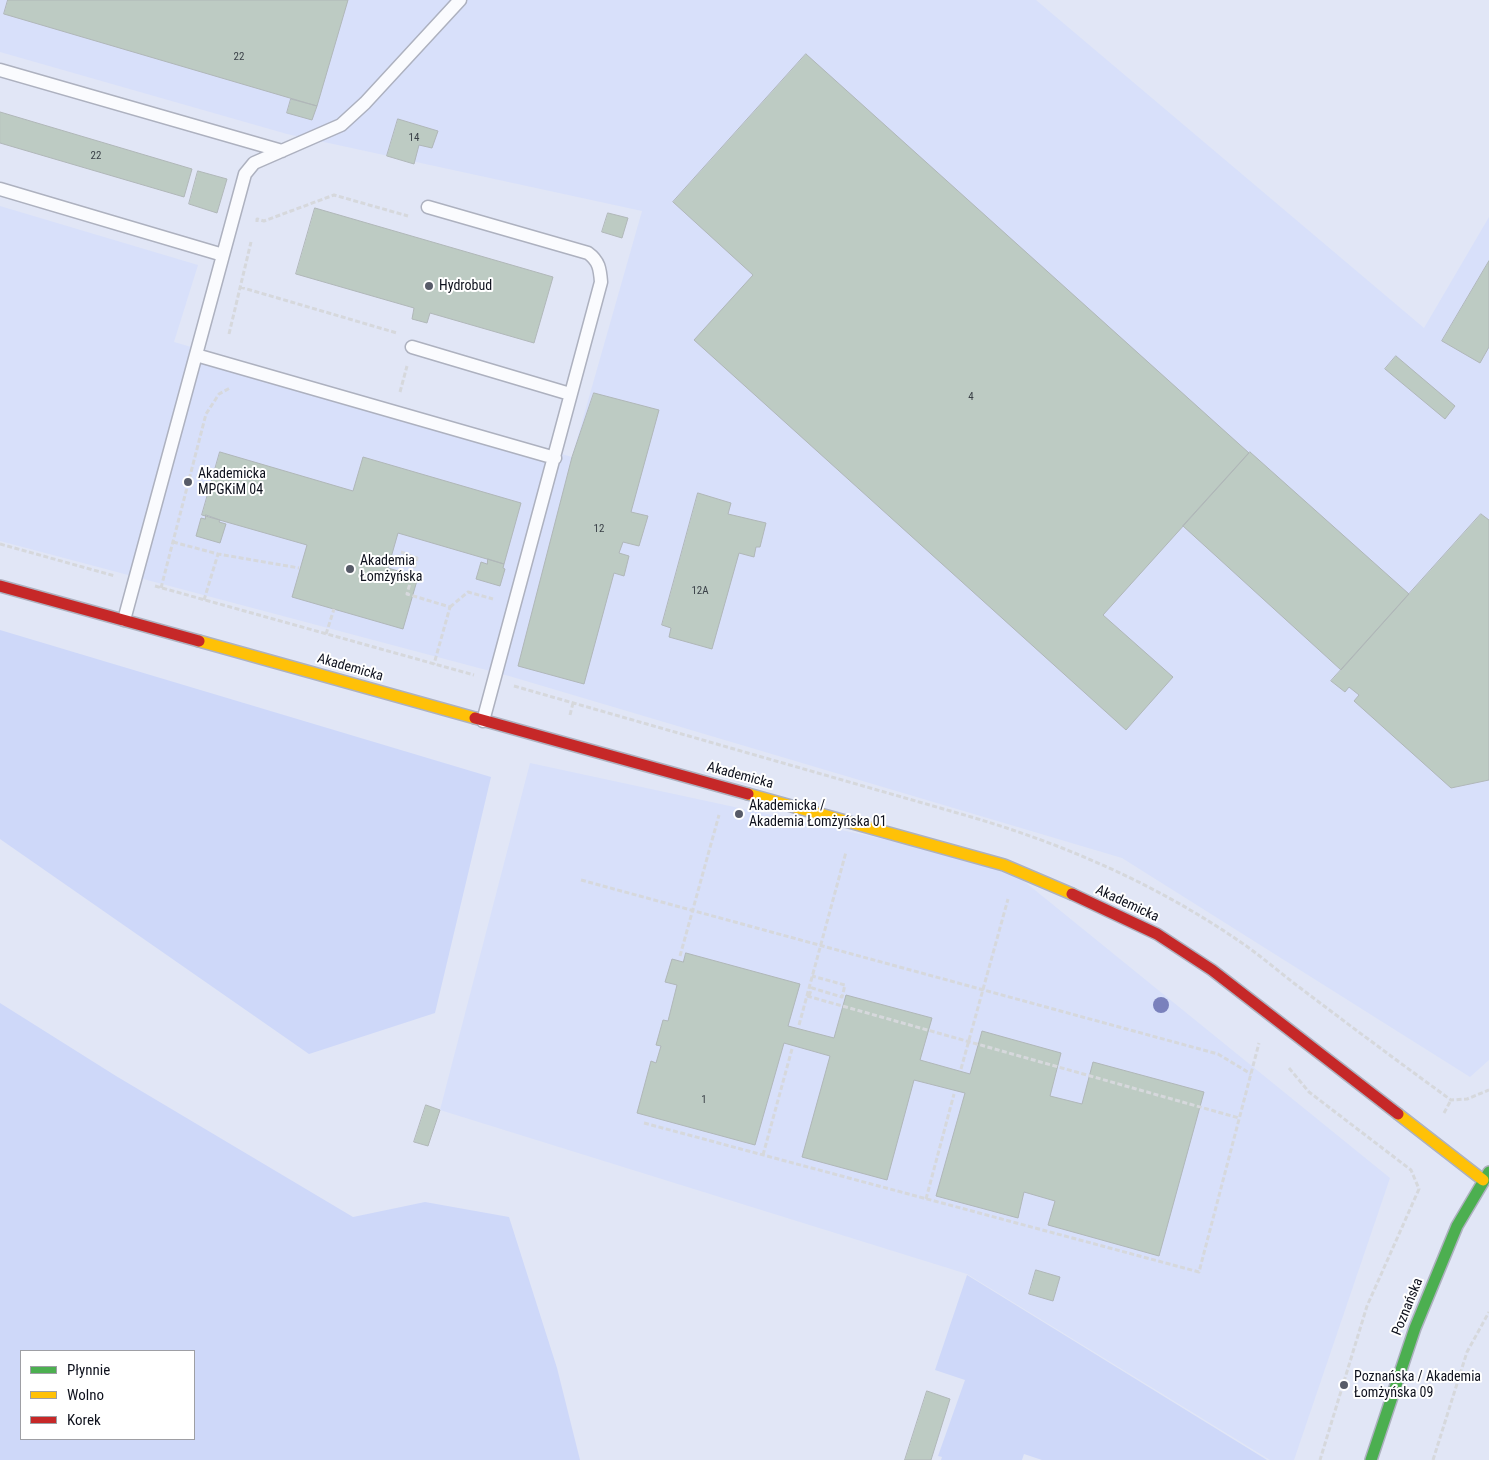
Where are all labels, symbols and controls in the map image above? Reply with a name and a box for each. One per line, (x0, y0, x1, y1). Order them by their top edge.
house number: 22 (234, 50, 244, 64)
house number: 14 (409, 131, 419, 145)
house number: 22 (91, 149, 101, 163)
place label: Hydrobud (439, 278, 492, 294)
marker: Hydrobud (423, 280, 435, 292)
house number: 4 (968, 390, 974, 404)
place label: Akademicka MPGKiM 04 (198, 466, 266, 498)
marker: Akademicka MPGKiM 04 (182, 476, 194, 488)
house number: 12 (594, 522, 604, 536)
place label: Akademia Łomżyńska (360, 553, 422, 586)
marker: Akademia Łomżyńska (344, 563, 356, 575)
house number: 12A (691, 584, 709, 598)
street label: Akademicka (315, 651, 385, 685)
street label: Akademicka (705, 759, 775, 793)
place label: Akademicka / Akademia Łomżyńska 01 (749, 798, 887, 830)
marker: Akademicka / Akademia Łomżyńska 01 (733, 808, 745, 820)
street label: Akademicka (1093, 882, 1161, 926)
house number: 1 (701, 1093, 707, 1107)
street label: Poznańska (1389, 1276, 1427, 1338)
legend (20, 1350, 195, 1440)
text: Płynnie (67, 1361, 110, 1379)
place label: Poznańska / Akademia Łomżyńska 09 (1354, 1369, 1481, 1401)
marker: Poznańska / Akademia Łomżyńska 09 (1338, 1379, 1350, 1391)
text: Wolno (67, 1386, 104, 1404)
text: Korek (67, 1411, 101, 1429)

